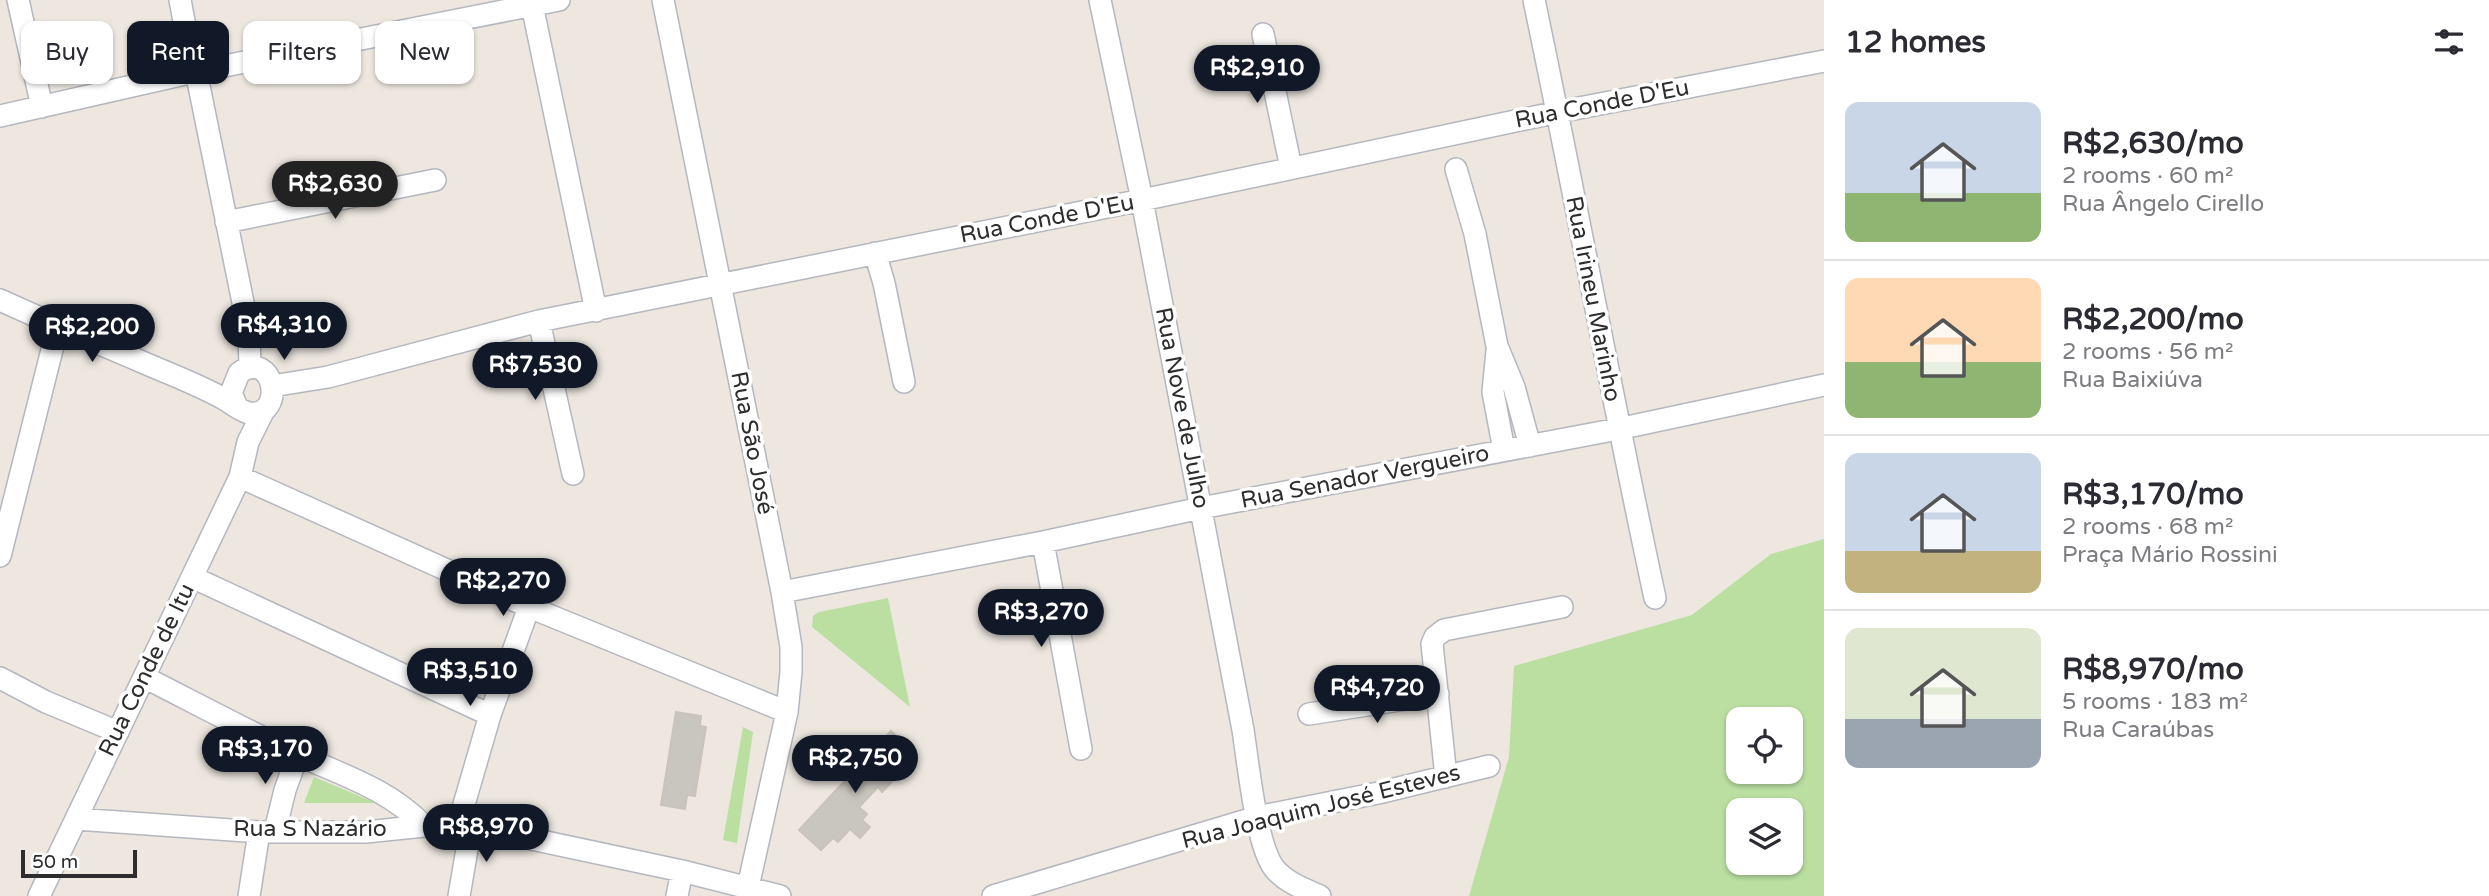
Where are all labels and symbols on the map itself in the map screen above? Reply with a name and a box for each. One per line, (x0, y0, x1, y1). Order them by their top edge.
pin: R$2,910 (1192, 46, 1322, 105)
street label: Rua Conde D'Eu (1512, 73, 1692, 135)
pin: R$2,630 (270, 162, 400, 221)
street label: Rua Conde D'Eu (957, 188, 1137, 250)
street label: Rua Irineu Marinho (1559, 194, 1627, 404)
pin: R$4,310 (219, 302, 349, 362)
pin: R$2,200 (27, 304, 157, 364)
street label: Rua Nove de Julho (1149, 305, 1215, 511)
pin: R$7,530 (470, 342, 600, 402)
street label: Rua São José (724, 369, 780, 517)
street label: Rua Senador Vergueiro (1238, 439, 1492, 515)
pin: R$2,270 (438, 558, 568, 618)
street label: Rua Conde de Itu (93, 579, 201, 761)
pin: R$3,270 (976, 590, 1106, 649)
pin: R$3,510 (405, 648, 535, 708)
pin: R$4,720 (1312, 666, 1442, 725)
pin: R$3,170 (200, 726, 330, 786)
pin: R$2,750 (790, 736, 920, 795)
street label: Rua Joaquim José Esteves (1179, 759, 1463, 855)
pin: R$8,970 (421, 804, 551, 864)
street label: Rua S Nazário (233, 815, 387, 843)
scale bar (21, 847, 136, 879)

